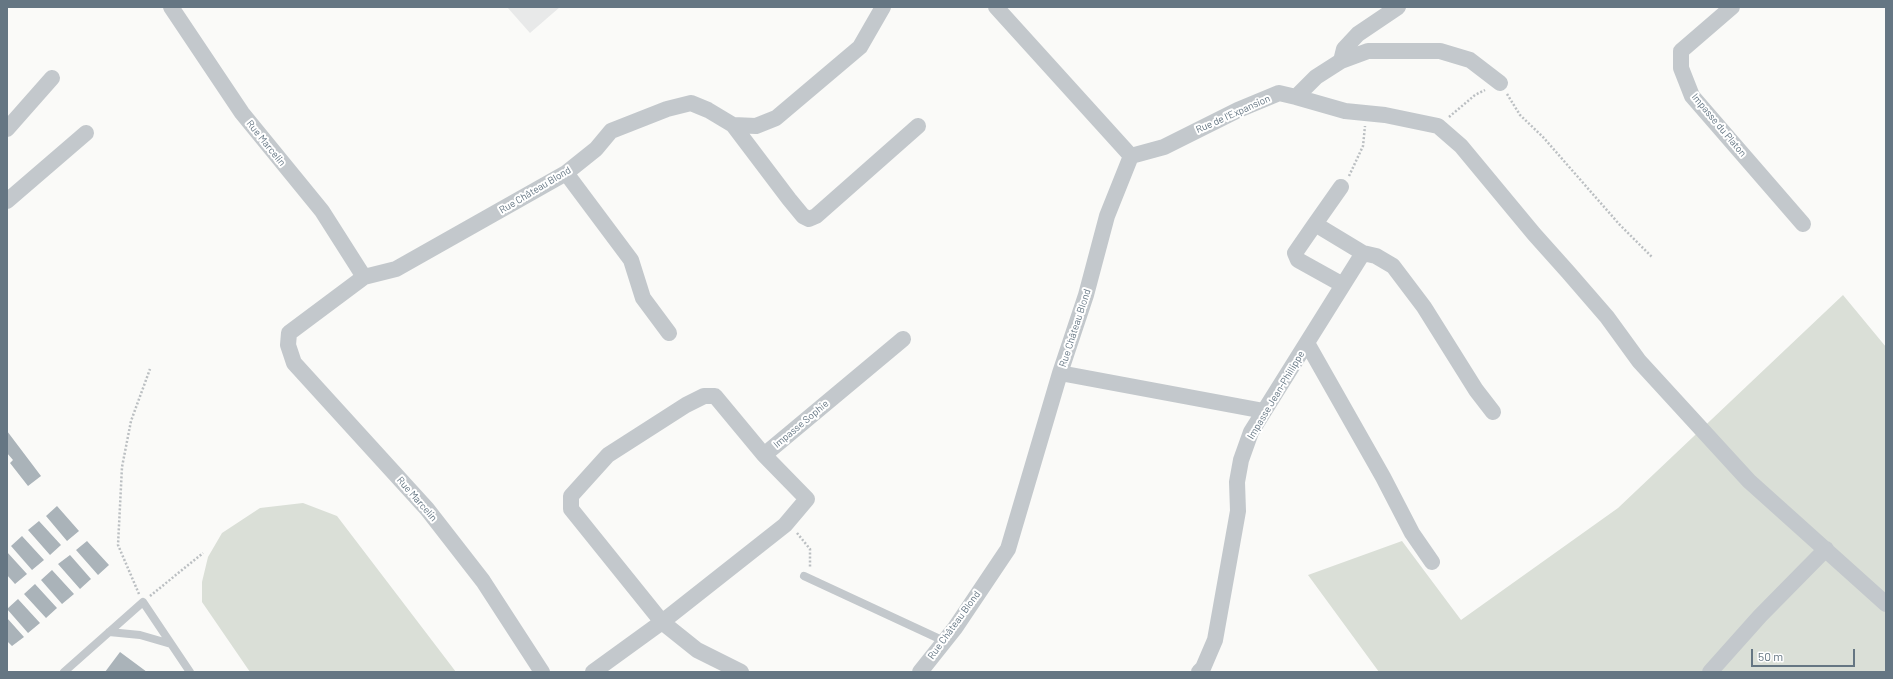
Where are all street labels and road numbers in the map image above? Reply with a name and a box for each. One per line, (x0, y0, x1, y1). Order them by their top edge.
street label: Impasse du Platon (1689, 91, 1749, 159)
street label: Rue de l'Expansion (1194, 92, 1272, 136)
street label: Rue Marcelin (244, 118, 288, 168)
street label: Rue Château Blond (497, 164, 573, 216)
street label: Rue Château Blond (1057, 287, 1093, 369)
street label: Impasse Jean-Phillippe (1245, 349, 1307, 441)
street label: Impasse Sophie (771, 397, 831, 451)
street label: Rue Marcelin (394, 474, 440, 524)
street label: Rue Château Blond (925, 589, 983, 661)

